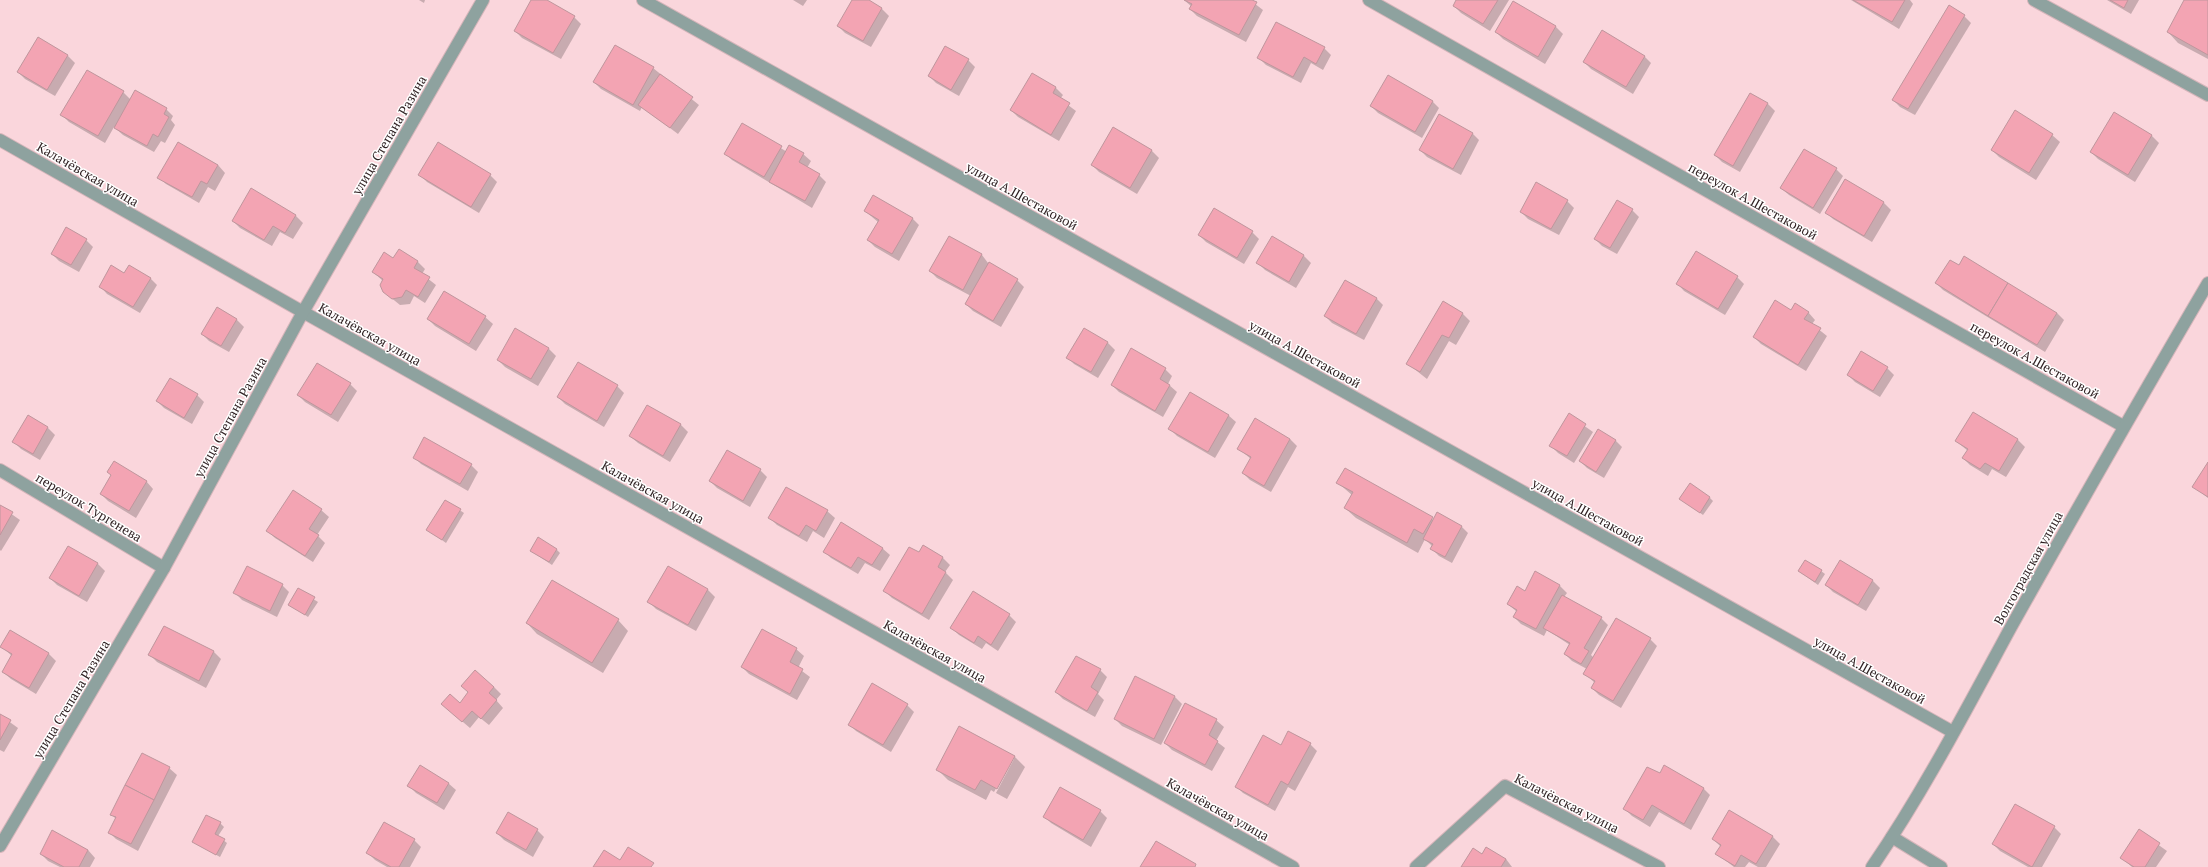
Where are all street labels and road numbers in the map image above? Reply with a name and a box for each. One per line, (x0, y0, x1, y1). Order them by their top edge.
street label: улица Степана Разина (347, 72, 431, 199)
street label: Калачёвская улица (34, 138, 143, 211)
street label: улица А.Шестаковой (962, 157, 1081, 234)
street label: переулок А.Шестаковой (1685, 158, 1821, 244)
street label: Калачёвская улица (315, 298, 425, 370)
street label: улица А.Шестаковой (1245, 315, 1364, 392)
street label: переулок А.Шестаковой (1967, 317, 2103, 403)
street label: улица Степана Разина (189, 353, 271, 481)
street label: Калачёвская улица (598, 456, 708, 528)
street label: переулок Тургенева (33, 468, 146, 546)
street label: улица А.Шестаковой (1528, 473, 1647, 550)
street label: Волгоградская улица (1989, 508, 2067, 628)
street label: Калачёвская улица (880, 615, 990, 687)
street label: улица А.Шестаковой (1810, 631, 1929, 708)
street label: улица Степана Разина (28, 636, 114, 762)
street label: Калачёвская улица (1512, 769, 1623, 837)
street label: Калачёвская улица (1163, 773, 1273, 845)

